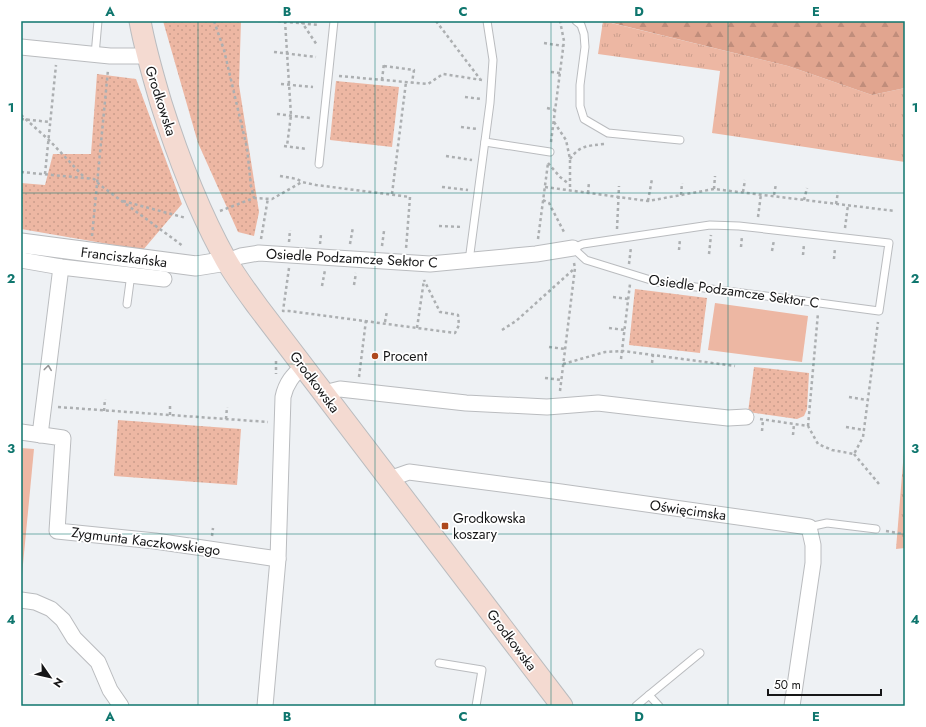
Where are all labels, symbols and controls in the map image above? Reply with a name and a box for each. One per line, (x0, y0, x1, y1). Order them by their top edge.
text: A (104, 2, 115, 21)
text: B (283, 2, 292, 21)
text: C (458, 2, 468, 21)
text: D (634, 2, 644, 21)
text: E (812, 2, 820, 21)
street label: Grodkowska (140, 63, 182, 139)
text: 1 (8, 98, 14, 117)
text: 1 (912, 98, 918, 117)
street label: Franciszkańska (80, 242, 168, 272)
street label: Osiedle Podzamcze Sektor C (266, 244, 438, 272)
text: 2 (7, 269, 15, 288)
street label: Osiedle Podzamcze Sektor C (647, 269, 821, 313)
text: 2 (911, 269, 919, 288)
place label: Procent (383, 346, 428, 366)
street label: Grodkowska (285, 347, 345, 417)
marker: Procent (370, 351, 380, 361)
one-way arrow (43, 365, 52, 371)
text: 3 (7, 439, 15, 458)
text: 3 (911, 439, 919, 458)
street label: Oświęcimska (649, 495, 727, 525)
place label: Grodkowska koszary (453, 508, 526, 544)
marker: Grodkowska koszary (440, 521, 450, 531)
street label: Zygmunta Kaczkowskiego (70, 522, 222, 560)
street label: Grodkowska (482, 605, 542, 675)
text: 4 (6, 610, 16, 629)
text: 4 (910, 610, 920, 629)
north arrow (30, 657, 70, 697)
scale bar (768, 671, 881, 697)
text: N (49, 674, 67, 691)
text: 50 m (774, 676, 801, 694)
text: A (104, 707, 115, 726)
text: B (283, 707, 292, 726)
text: C (458, 707, 468, 726)
text: D (634, 707, 644, 726)
text: E (812, 707, 820, 726)

